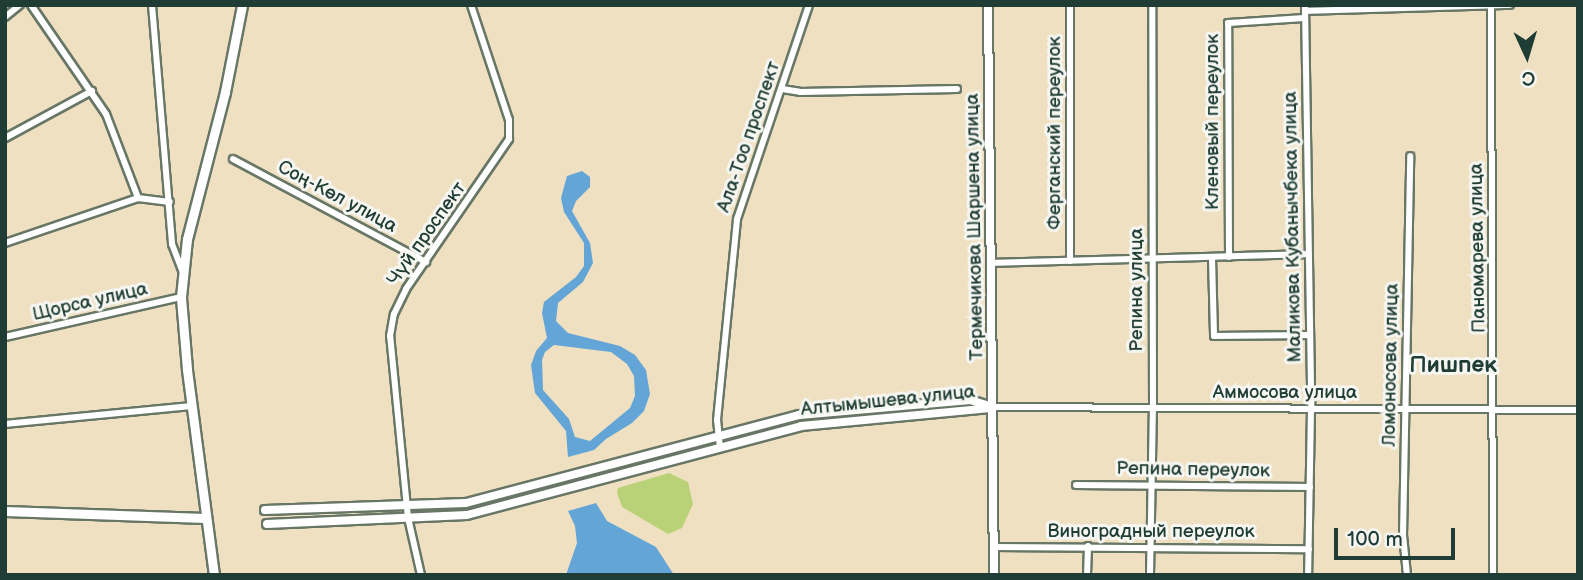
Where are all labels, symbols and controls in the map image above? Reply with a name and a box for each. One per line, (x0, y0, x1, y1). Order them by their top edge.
north arrow (1492, 21, 1562, 91)
street label: Кленовый переулок (1202, 34, 1224, 210)
street label: Ферганский переулок (1044, 36, 1066, 230)
street label: Ала-Тоо проспект (713, 59, 785, 215)
text: С (1521, 66, 1536, 89)
street label: Маликова Кубанычбека улица (1279, 91, 1307, 363)
street label: Термечикова Шаршена улица (961, 93, 989, 361)
street label: Соң-Көл улица (273, 156, 401, 238)
street label: Паномарева улица (1465, 163, 1491, 333)
street label: Чүй проспект (383, 178, 471, 290)
street label: Репина улица (1126, 228, 1148, 352)
street label: Щорса улица (30, 278, 150, 326)
street label: Ломоносова улица (1378, 283, 1404, 447)
district label: Пишпек (1409, 351, 1497, 379)
street label: Алтымышева улица (800, 381, 976, 421)
street label: Аммосова улица (1213, 382, 1357, 404)
street label: Репина переулок (1116, 457, 1270, 483)
scale bar (1338, 514, 1459, 558)
street label: Виноградный переулок (1047, 521, 1255, 543)
text: 100 m (1347, 527, 1403, 552)

